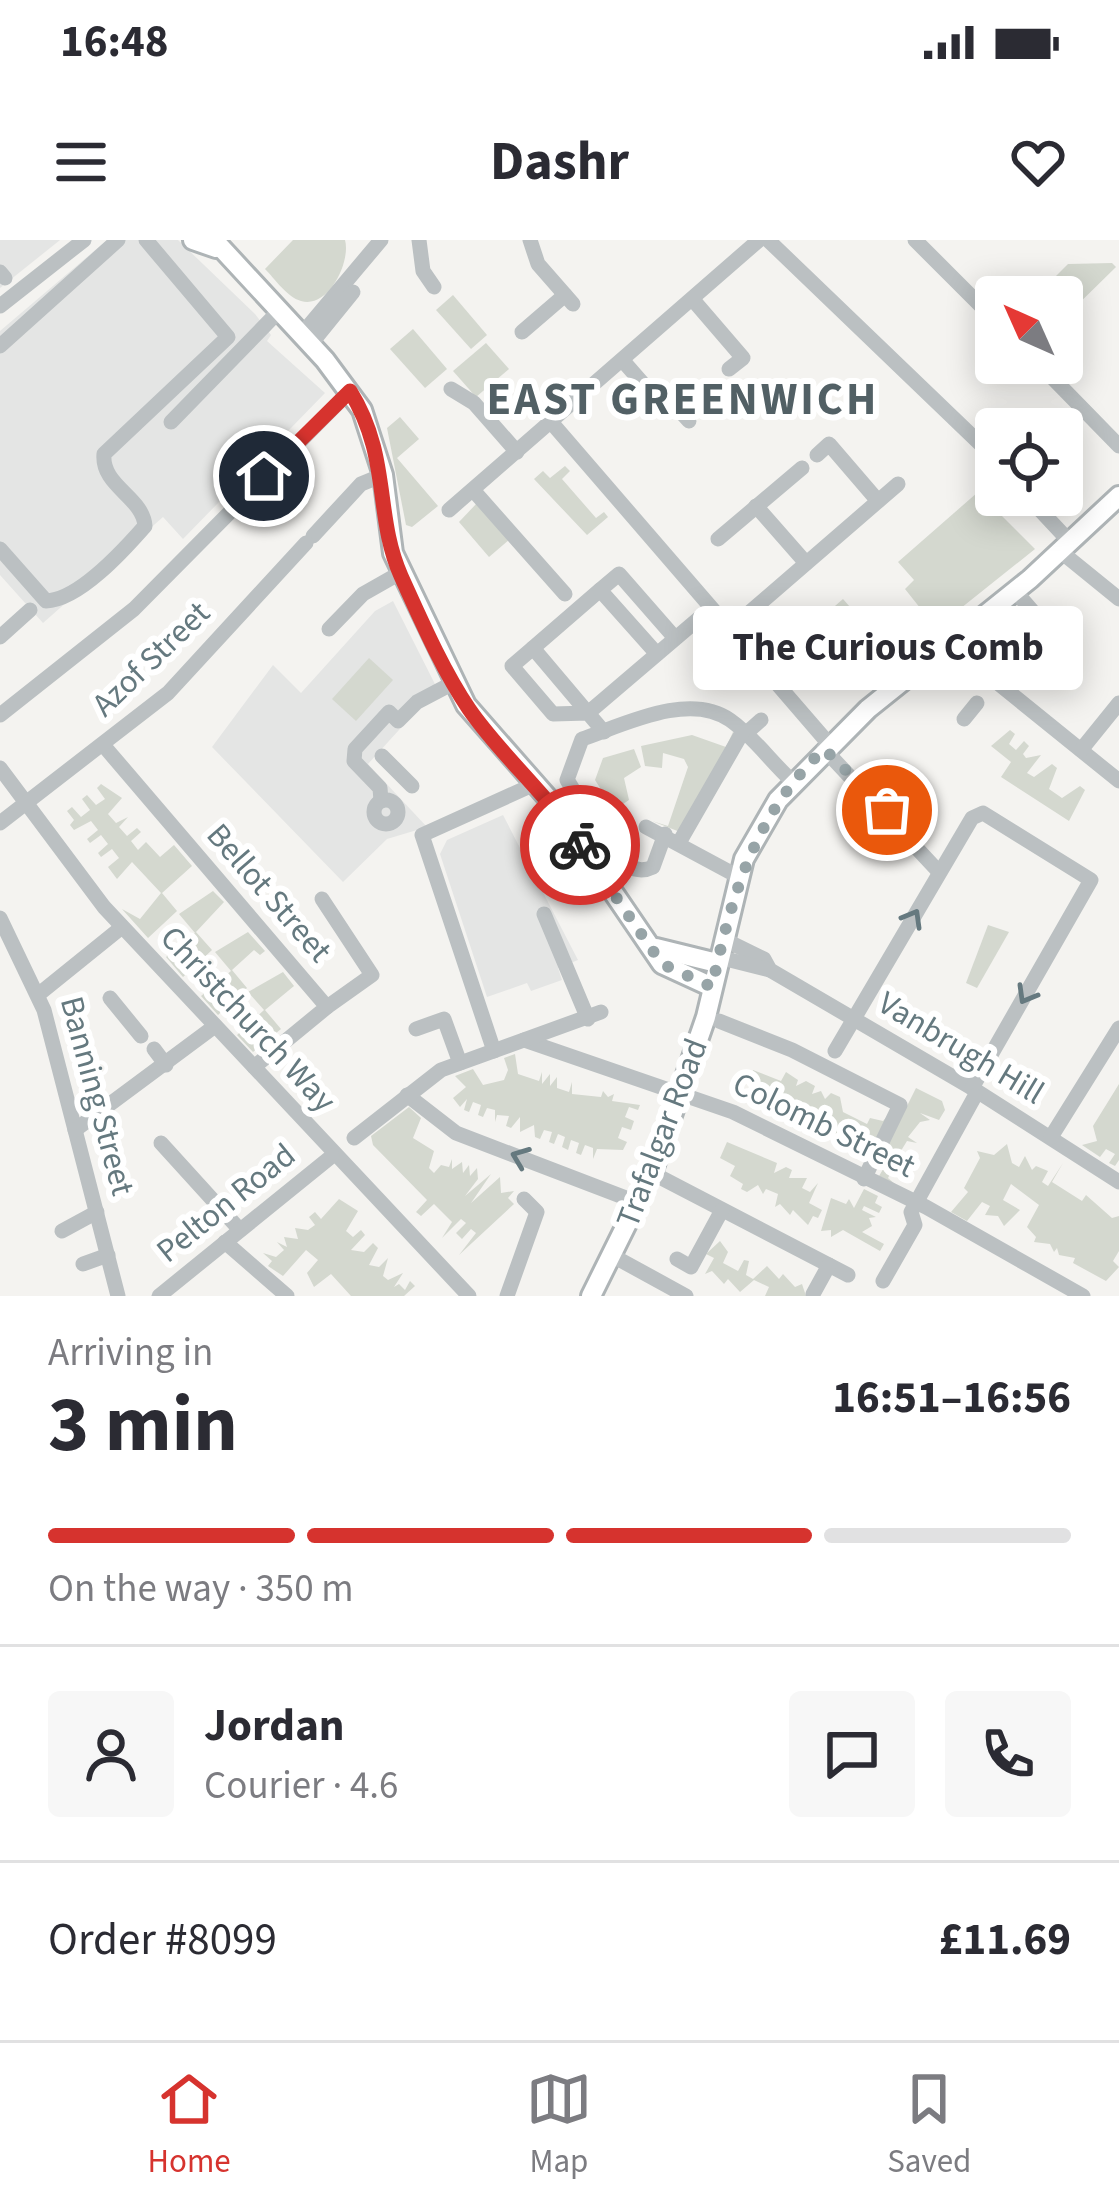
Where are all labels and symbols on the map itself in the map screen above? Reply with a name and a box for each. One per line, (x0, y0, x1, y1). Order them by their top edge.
north arrow (975, 276, 1083, 384)
district label: EAST GREENWICH (487, 368, 879, 432)
pin (213, 425, 315, 527)
street label: Azof Street (81, 591, 221, 727)
callout: The Curious Comb (692, 606, 1082, 690)
pin (836, 759, 938, 861)
courier (520, 785, 640, 905)
street label: Bellot Street (195, 813, 343, 973)
one-way arrow (898, 909, 921, 931)
street label: Christchurch Way (149, 915, 347, 1123)
street label: Vanbrugh Hill (869, 980, 1053, 1116)
one-way arrow (1018, 982, 1041, 1004)
street label: Banning Street (48, 991, 146, 1201)
street label: Trafalgar Road (604, 1032, 720, 1234)
street label: Colomb Street (725, 1060, 923, 1190)
street label: Pelton Road (146, 1132, 306, 1274)
one-way arrow (511, 1147, 532, 1172)

